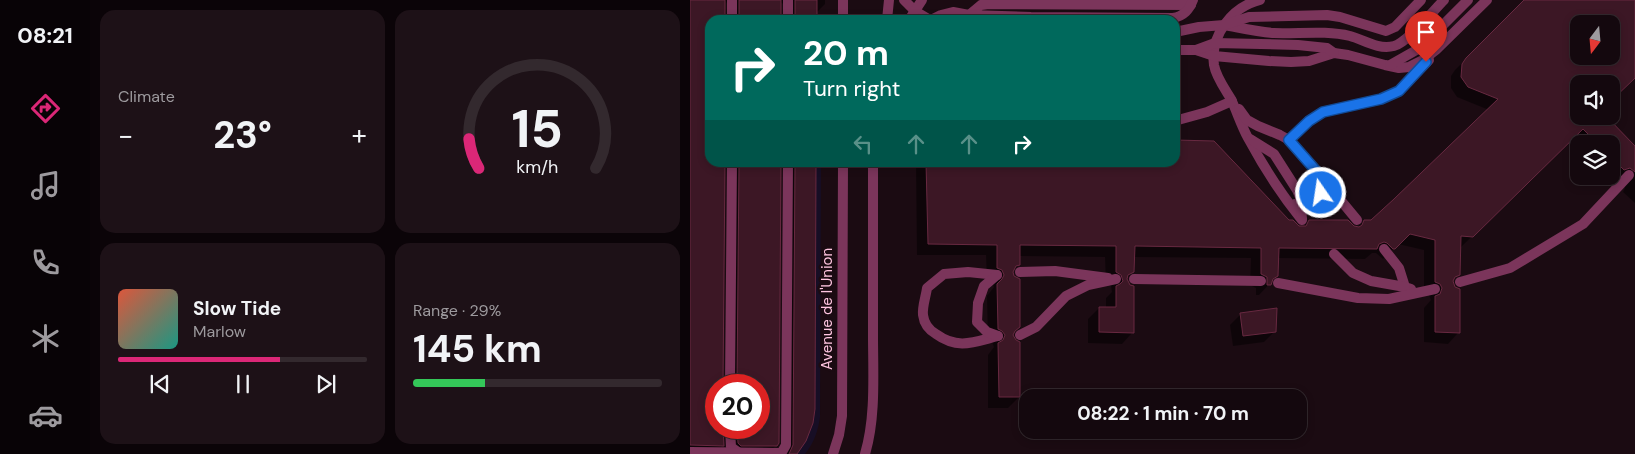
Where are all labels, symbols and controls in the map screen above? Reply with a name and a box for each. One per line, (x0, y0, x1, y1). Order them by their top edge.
pin (1405, 11, 1447, 62)
north arrow (1570, 15, 1620, 65)
map controls (1570, 15, 1620, 185)
icon: arrive (1412, 18, 1440, 46)
text: 08:21 (17, 21, 73, 50)
text: 20 m (803, 30, 889, 76)
icon: right (720, 35, 785, 100)
text: Turn right (803, 74, 900, 103)
button: sound (1570, 75, 1620, 125)
text: Climate (118, 86, 175, 107)
icon: directions (28, 91, 63, 126)
text: 15 (512, 95, 563, 163)
text: 23° (213, 110, 272, 160)
text: − (118, 117, 133, 154)
text: + (352, 117, 367, 154)
icon: left (849, 130, 877, 158)
icon: ahead (902, 130, 930, 158)
icon: ahead (955, 130, 983, 158)
icon: right (1008, 130, 1036, 158)
button: layers (1570, 135, 1620, 185)
text: km/h (516, 155, 559, 179)
position arrow (1294, 166, 1346, 218)
icon: music (28, 168, 63, 203)
icon: phone (28, 245, 63, 280)
street label: Avenue de l'Union (817, 248, 837, 370)
text: Slow Tide (193, 296, 281, 321)
text: Range · 29% (413, 300, 501, 321)
icon: climate (28, 321, 63, 356)
text: Marlow (193, 321, 246, 342)
text: 145 km (413, 324, 542, 374)
icon: previous (146, 370, 174, 398)
icon: pause (229, 370, 257, 398)
icon: next (312, 370, 340, 398)
speed limit sign: 20 (705, 374, 770, 439)
icon: car (28, 398, 63, 433)
text: 08:22 · 1 min · 70 m (1077, 401, 1249, 426)

